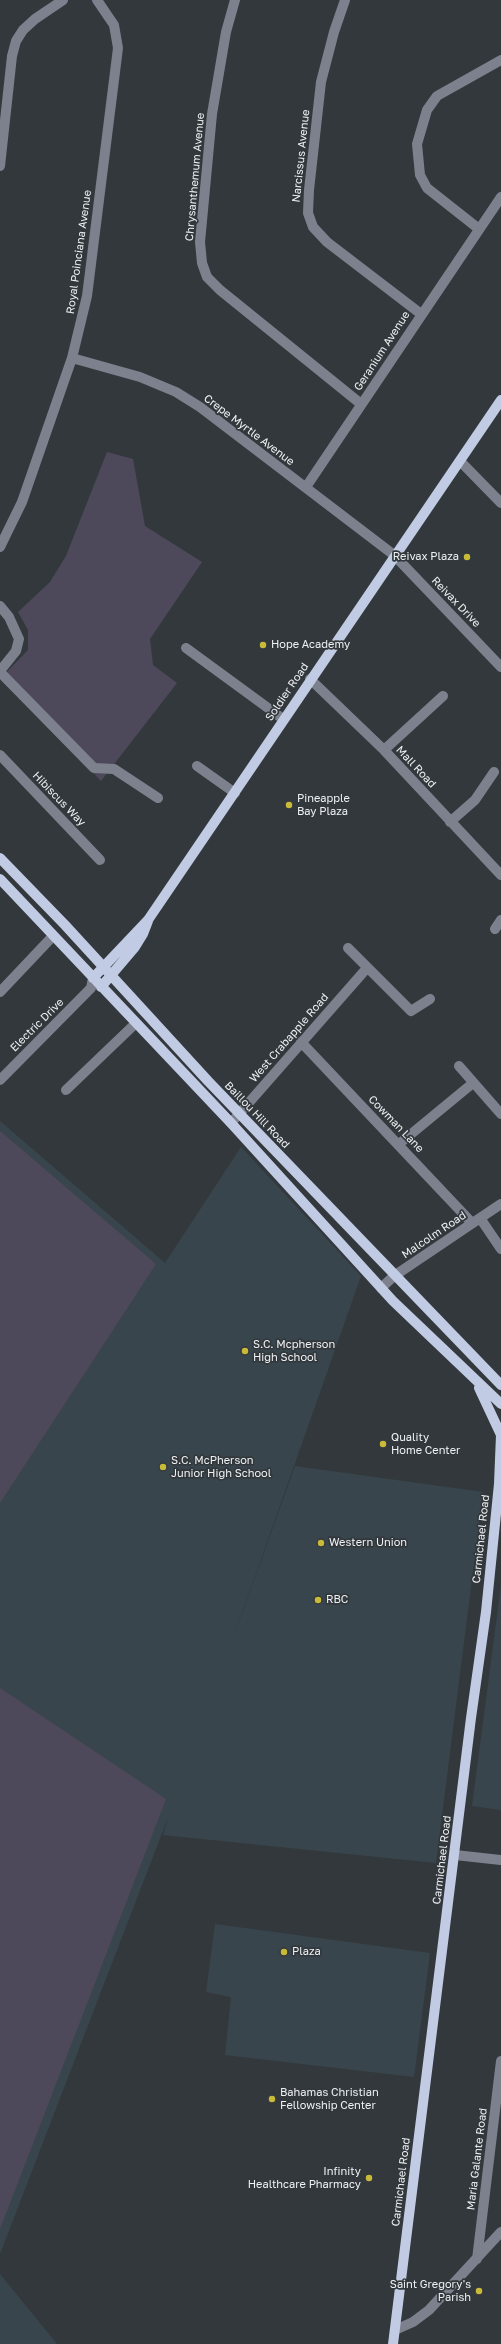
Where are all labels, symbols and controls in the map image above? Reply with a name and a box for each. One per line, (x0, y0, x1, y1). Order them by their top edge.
street label: Narcissus Avenue (290, 109, 312, 203)
street label: Chrysanthemum Avenue (183, 112, 207, 242)
street label: Royal Poinciana Avenue (64, 189, 94, 315)
street label: Geranium Avenue (351, 309, 413, 393)
street label: Crepe Myrtle Avenue (201, 392, 297, 468)
place label: Reivax Plaza (393, 550, 459, 564)
marker: Reivax Plaza (462, 552, 472, 562)
street label: Reivax Drive (429, 574, 483, 630)
place label: Hope Academy (271, 638, 350, 652)
marker: Hope Academy (258, 640, 268, 650)
street label: Soldier Road (263, 660, 311, 724)
street label: Mall Road (393, 743, 439, 791)
street label: Hibiscus Way (30, 769, 88, 829)
place label: Pineapple Bay Plaza (297, 792, 350, 818)
marker: Pineapple Bay Plaza (284, 800, 294, 810)
street label: West Crabapple Road (247, 991, 331, 1085)
street label: Electric Drive (8, 996, 66, 1054)
street label: Baillou Hill Road (222, 1079, 292, 1151)
street label: Cowman Lane (366, 1093, 426, 1155)
street label: Malcolm Road (399, 1209, 469, 1261)
place label: S.C. Mcpherson High School (253, 1338, 335, 1364)
marker: S.C. Mcpherson High School (240, 1346, 250, 1356)
place label: Quality Home Center (391, 1431, 460, 1457)
marker: Quality Home Center (378, 1439, 388, 1449)
place label: S.C. McPherson Junior High School (171, 1454, 271, 1480)
marker: S.C. McPherson Junior High School (158, 1462, 168, 1472)
street label: Carmichael Road (470, 1494, 492, 1584)
place label: Western Union (329, 1536, 407, 1550)
marker: Western Union (316, 1538, 326, 1548)
place label: RBC (326, 1593, 348, 1607)
marker: RBC (313, 1595, 323, 1605)
street label: Carmichael Road (430, 1815, 454, 1905)
place label: Plaza (292, 1945, 321, 1959)
marker: Plaza (279, 1947, 289, 1957)
place label: Bahamas Christian Fellowship Center (280, 2086, 379, 2112)
marker: Bahamas Christian Fellowship Center (267, 2094, 277, 2104)
street label: Maria Galante Road (464, 2107, 490, 2211)
street label: Carmichael Road (389, 2137, 413, 2227)
place label: Infinity Healthcare Pharmacy (248, 2165, 361, 2191)
marker: Infinity Healthcare Pharmacy (364, 2173, 374, 2183)
place label: Saint Gregory's Parish (390, 2278, 471, 2304)
marker: Saint Gregory's Parish (474, 2286, 484, 2296)

